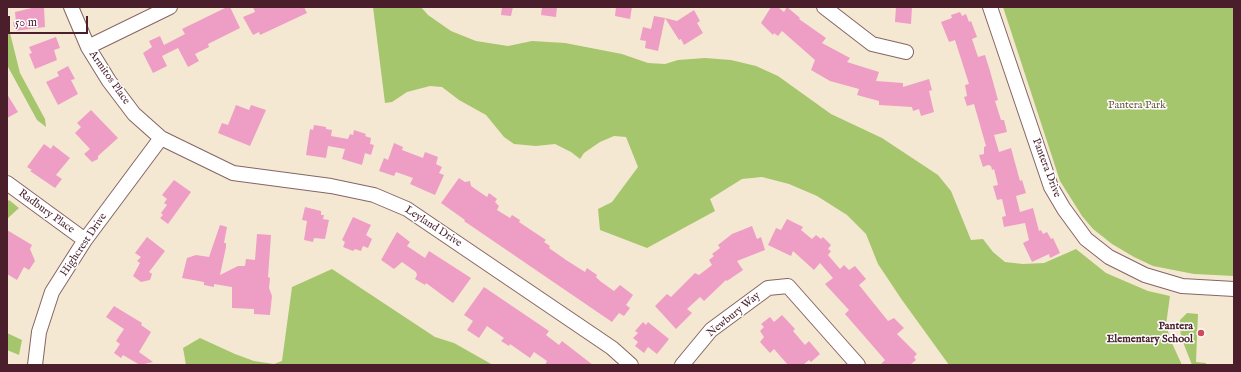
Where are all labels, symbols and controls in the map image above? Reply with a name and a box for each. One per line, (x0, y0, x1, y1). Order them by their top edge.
scale bar (10, 8, 90, 34)
text: 50 m (15, 15, 37, 30)
street label: Armitos Place (86, 49, 132, 107)
park label: Pantera Park (1108, 99, 1166, 113)
street label: Pantera Drive (1029, 136, 1063, 200)
street label: Radbury Place (15, 187, 77, 237)
street label: Leyland Drive (402, 204, 464, 250)
street label: Highcrest Drive (58, 211, 110, 279)
street label: Newbury Way (705, 289, 763, 341)
place label: Pantera Elementary School (1107, 320, 1193, 346)
marker: Pantera Elementary School (1196, 328, 1206, 338)

